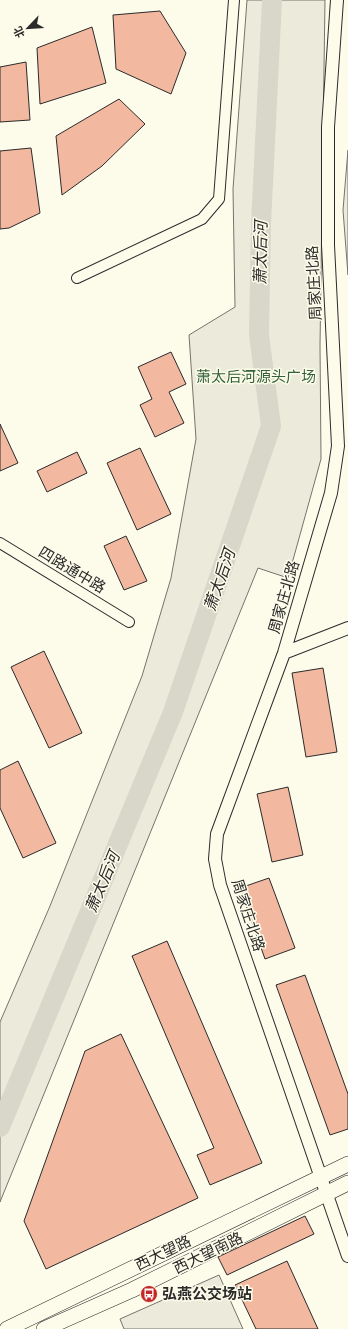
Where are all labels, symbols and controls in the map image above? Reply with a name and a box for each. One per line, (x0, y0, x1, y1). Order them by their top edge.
north arrow (8, 8, 48, 48)
text: 北 (10, 24, 28, 40)
water label: 萧太后河 (249, 218, 271, 285)
street label: 周家庄北路 (302, 245, 325, 321)
park label: 萧太后河源头广场 (196, 367, 316, 386)
street label: 四路通中路 (35, 542, 109, 597)
water label: 萧太后河 (199, 544, 240, 614)
street label: 周家庄北路 (264, 558, 303, 636)
water label: 萧太后河 (80, 846, 125, 915)
street label: 周家庄北路 (228, 876, 269, 953)
street label: 西大望南路 (170, 1228, 246, 1278)
street label: 西大望路 (132, 1231, 194, 1274)
bus stop icon: 弘燕公交场站 (139, 1284, 159, 1304)
place label: 弘燕公交场站 (162, 1284, 252, 1303)

